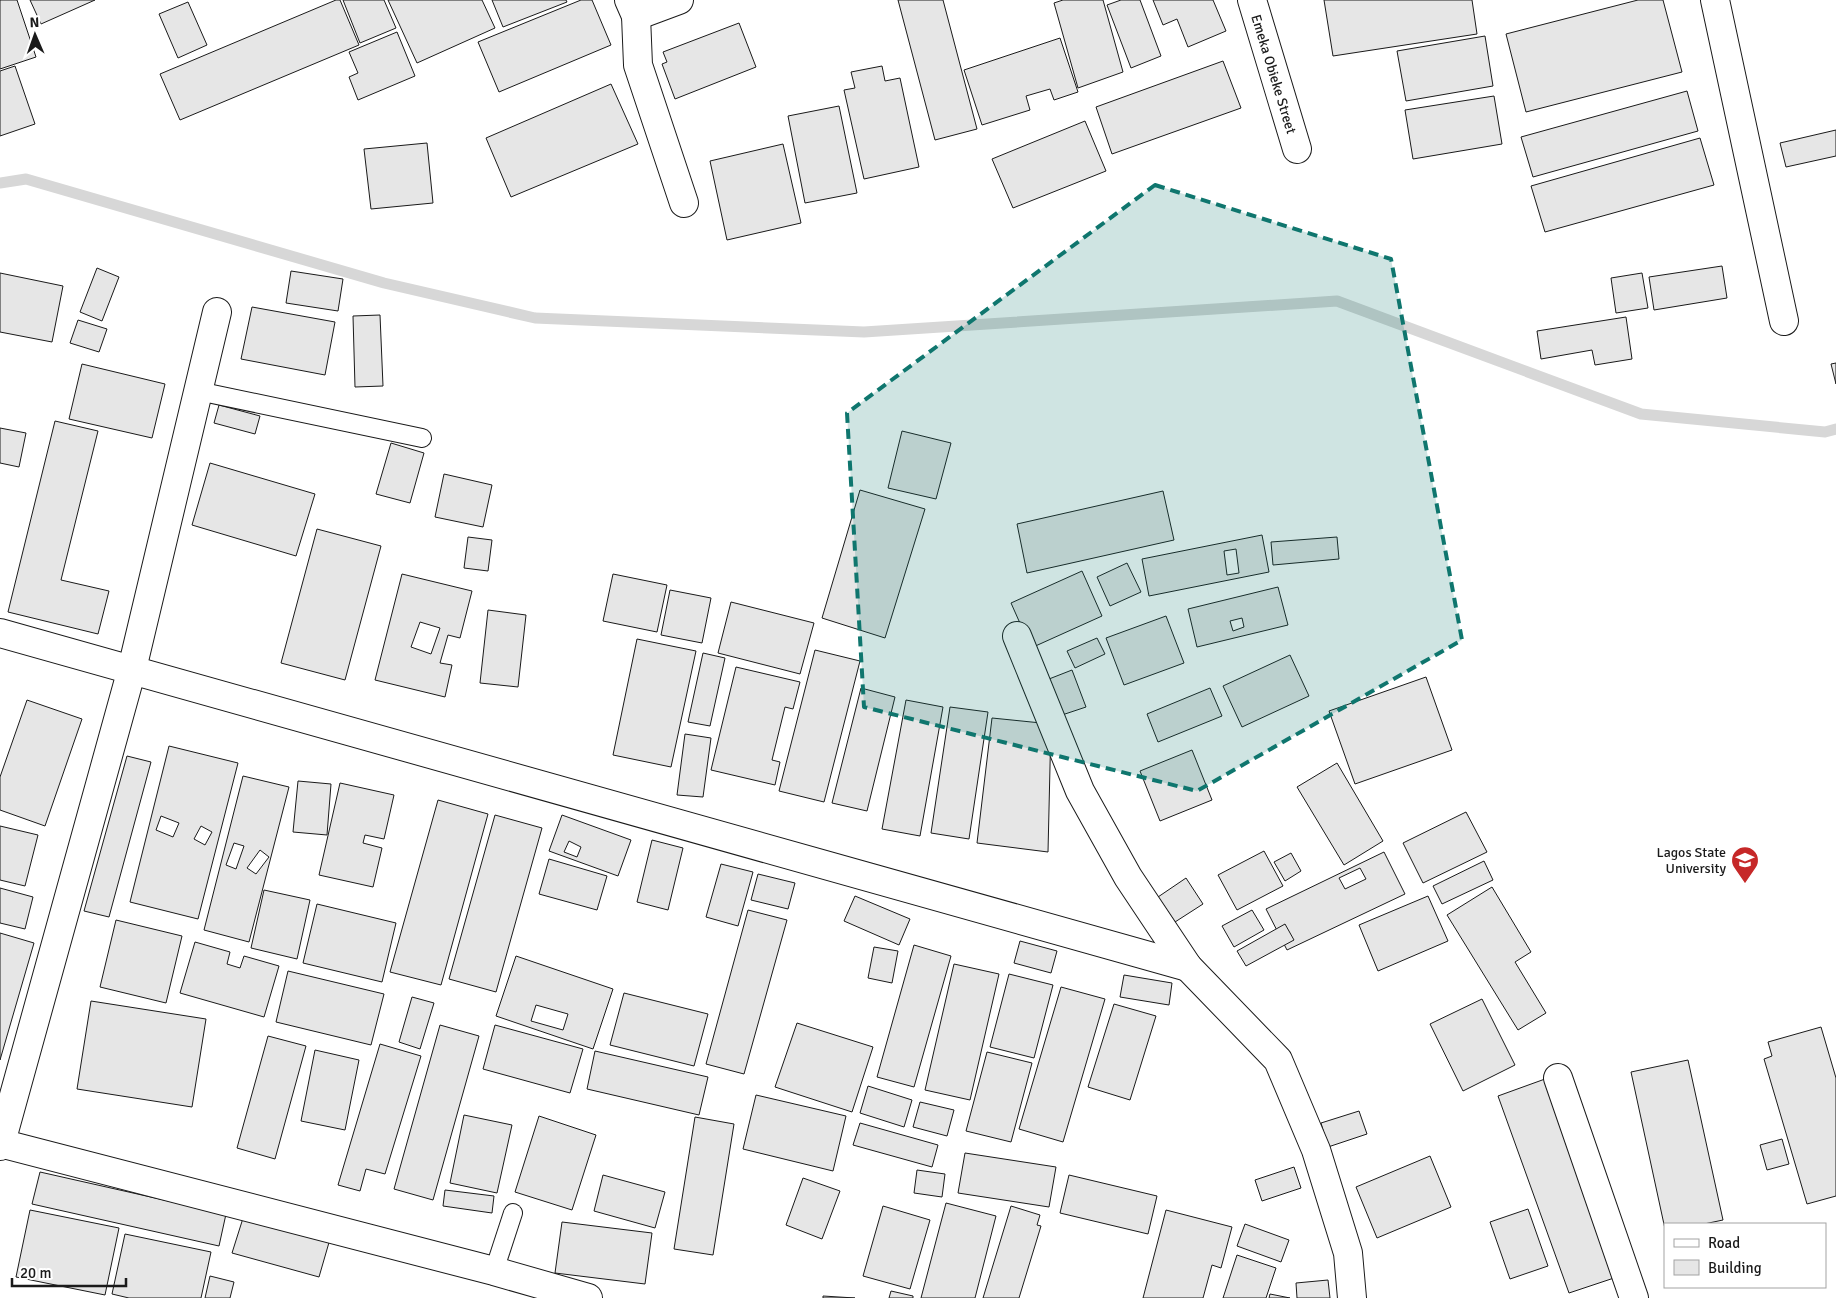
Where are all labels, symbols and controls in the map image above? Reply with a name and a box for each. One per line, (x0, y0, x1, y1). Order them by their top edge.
north arrow (10, 10, 60, 60)
street label: Emeka Obieke Street (1247, 12, 1300, 136)
text: N (29, 14, 40, 31)
place label: Lagos State University (1657, 844, 1726, 877)
school or university icon: Lagos State University (1730, 845, 1760, 884)
legend (1664, 1223, 1826, 1288)
text: Road (1708, 1234, 1740, 1252)
scale bar (12, 1256, 126, 1288)
text: Building (1708, 1259, 1762, 1277)
text: 20 m (20, 1264, 51, 1282)

